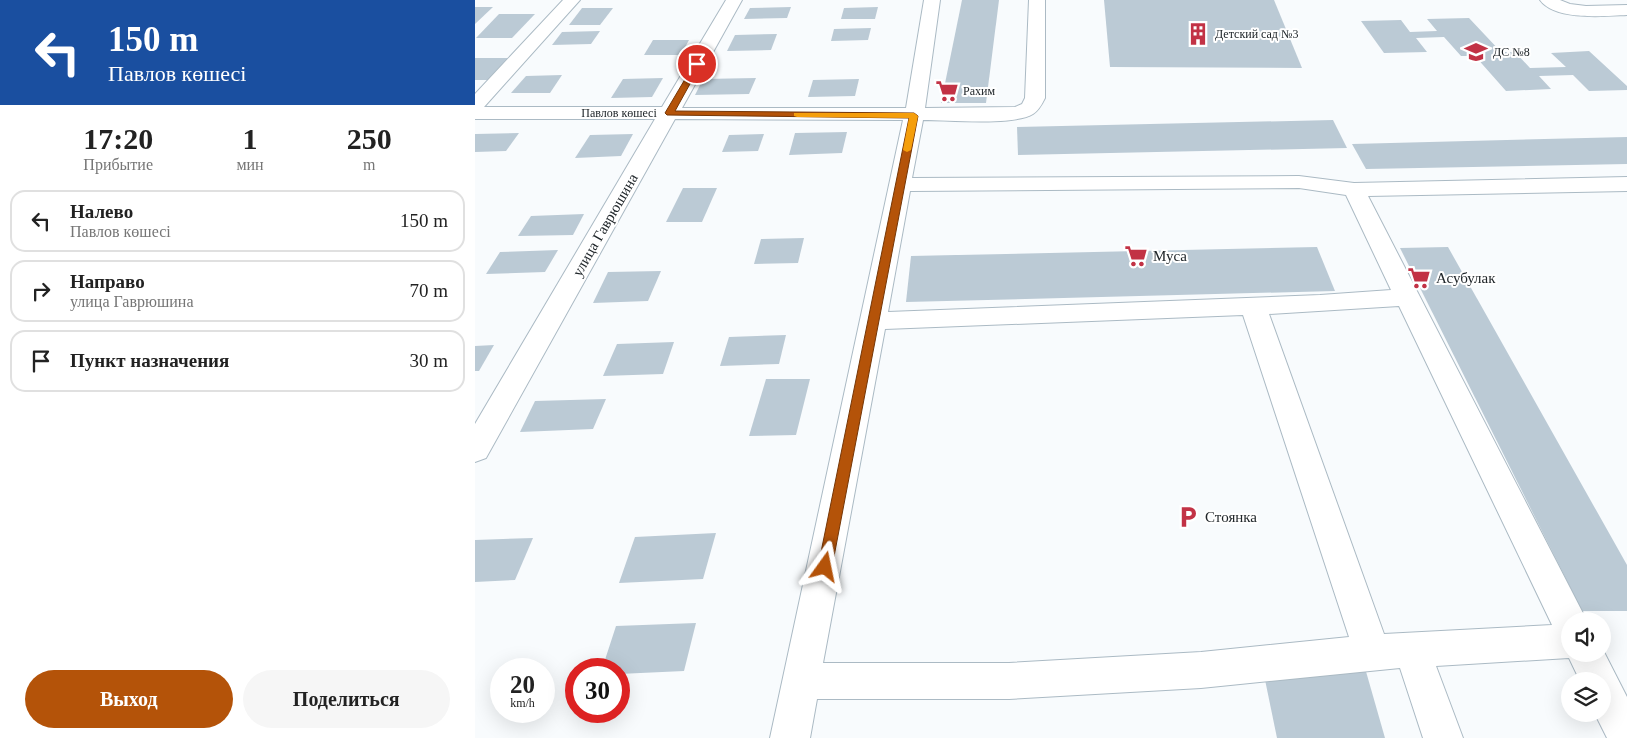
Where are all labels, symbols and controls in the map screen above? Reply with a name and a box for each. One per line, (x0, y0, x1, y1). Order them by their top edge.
icon: left (25, 20, 90, 85)
text: 150 m (108, 20, 198, 59)
building icon: Детский сад №3 (1185, 21, 1211, 47)
place label: Детский сад №3 (1215, 27, 1298, 41)
school or university icon: ДС №8 (1463, 39, 1489, 65)
pin (676, 43, 718, 85)
place label: ДС №8 (1493, 45, 1530, 59)
icon: arrive (683, 50, 711, 78)
text: Павлов көшесі (108, 61, 246, 86)
supermarket icon: Рахим (934, 78, 960, 104)
place label: Рахим (963, 84, 995, 98)
street label: Павлов көшесі (581, 106, 657, 120)
text: 17:20 (83, 122, 153, 155)
text: 1 (243, 122, 258, 155)
text: 250 (347, 122, 392, 155)
text: Прибытие (83, 156, 153, 173)
text: мин (236, 156, 264, 173)
text: m (363, 156, 376, 173)
street label: улица Гаврюшина (569, 171, 641, 279)
text: Налево (70, 201, 133, 222)
icon: left (27, 207, 55, 235)
text: 150 m (400, 210, 448, 231)
text: Павлов көшесі (70, 223, 171, 240)
supermarket icon: Муса (1123, 243, 1149, 269)
place label: Муса (1153, 248, 1187, 264)
supermarket icon: Асубулак (1406, 265, 1432, 291)
place label: Асубулак (1436, 270, 1496, 286)
text: Направо (70, 271, 145, 292)
icon: right (27, 277, 55, 305)
text: 70 m (409, 280, 448, 301)
text: улица Гаврюшина (70, 293, 194, 310)
icon: arrive (27, 347, 55, 375)
text: Пункт назначения (70, 350, 229, 371)
text: 30 m (409, 350, 448, 371)
parking icon: Стоянка (1175, 504, 1201, 530)
place label: Стоянка (1205, 509, 1257, 525)
position arrow (798, 540, 850, 592)
map controls (1561, 612, 1611, 722)
button: sound (1561, 612, 1611, 662)
speed limit sign: 30 (565, 658, 630, 723)
button: Выход (25, 670, 233, 728)
button: Поделиться (243, 670, 450, 728)
text: 20 (510, 671, 535, 698)
button: layers (1561, 672, 1611, 722)
text: km/h (510, 696, 535, 710)

